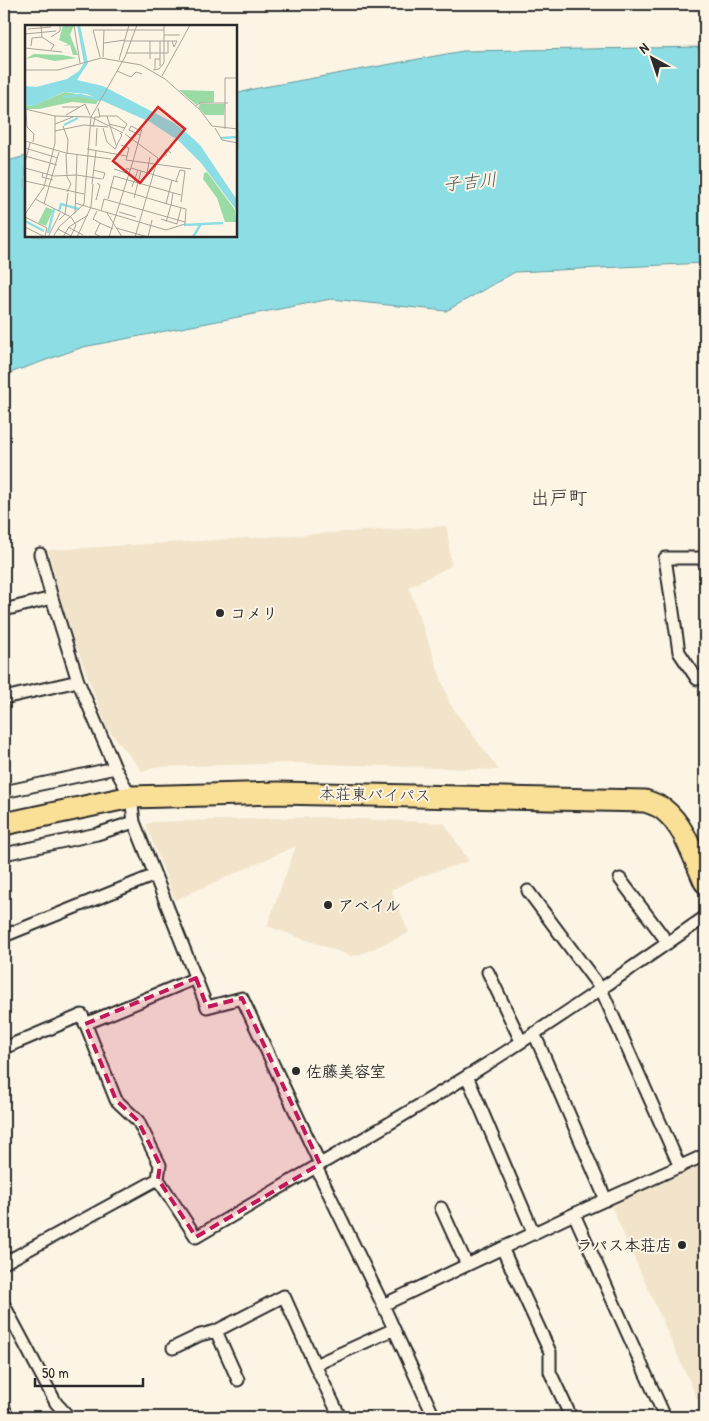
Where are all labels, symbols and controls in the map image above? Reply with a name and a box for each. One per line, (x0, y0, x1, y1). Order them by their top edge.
inset map (25, 25, 238, 238)
north arrow (626, 32, 676, 82)
text: N (634, 38, 653, 57)
water label: 子吉川 (442, 166, 498, 197)
district label: 出戸町 (530, 484, 588, 510)
place label: コメリ (230, 602, 278, 624)
marker: コメリ (214, 607, 226, 619)
street label: 本荘東バイパス (319, 782, 431, 806)
place label: アベイル (338, 894, 401, 916)
marker: アベイル (322, 899, 334, 911)
place label: 佐藤美容室 (306, 1060, 386, 1082)
marker: 佐藤美容室 (290, 1065, 302, 1077)
place label: ラパス本荘店 (577, 1234, 672, 1256)
marker: ラパス本荘店 (676, 1239, 688, 1251)
scale bar (35, 1356, 142, 1388)
text: 50 m (42, 1362, 69, 1383)

